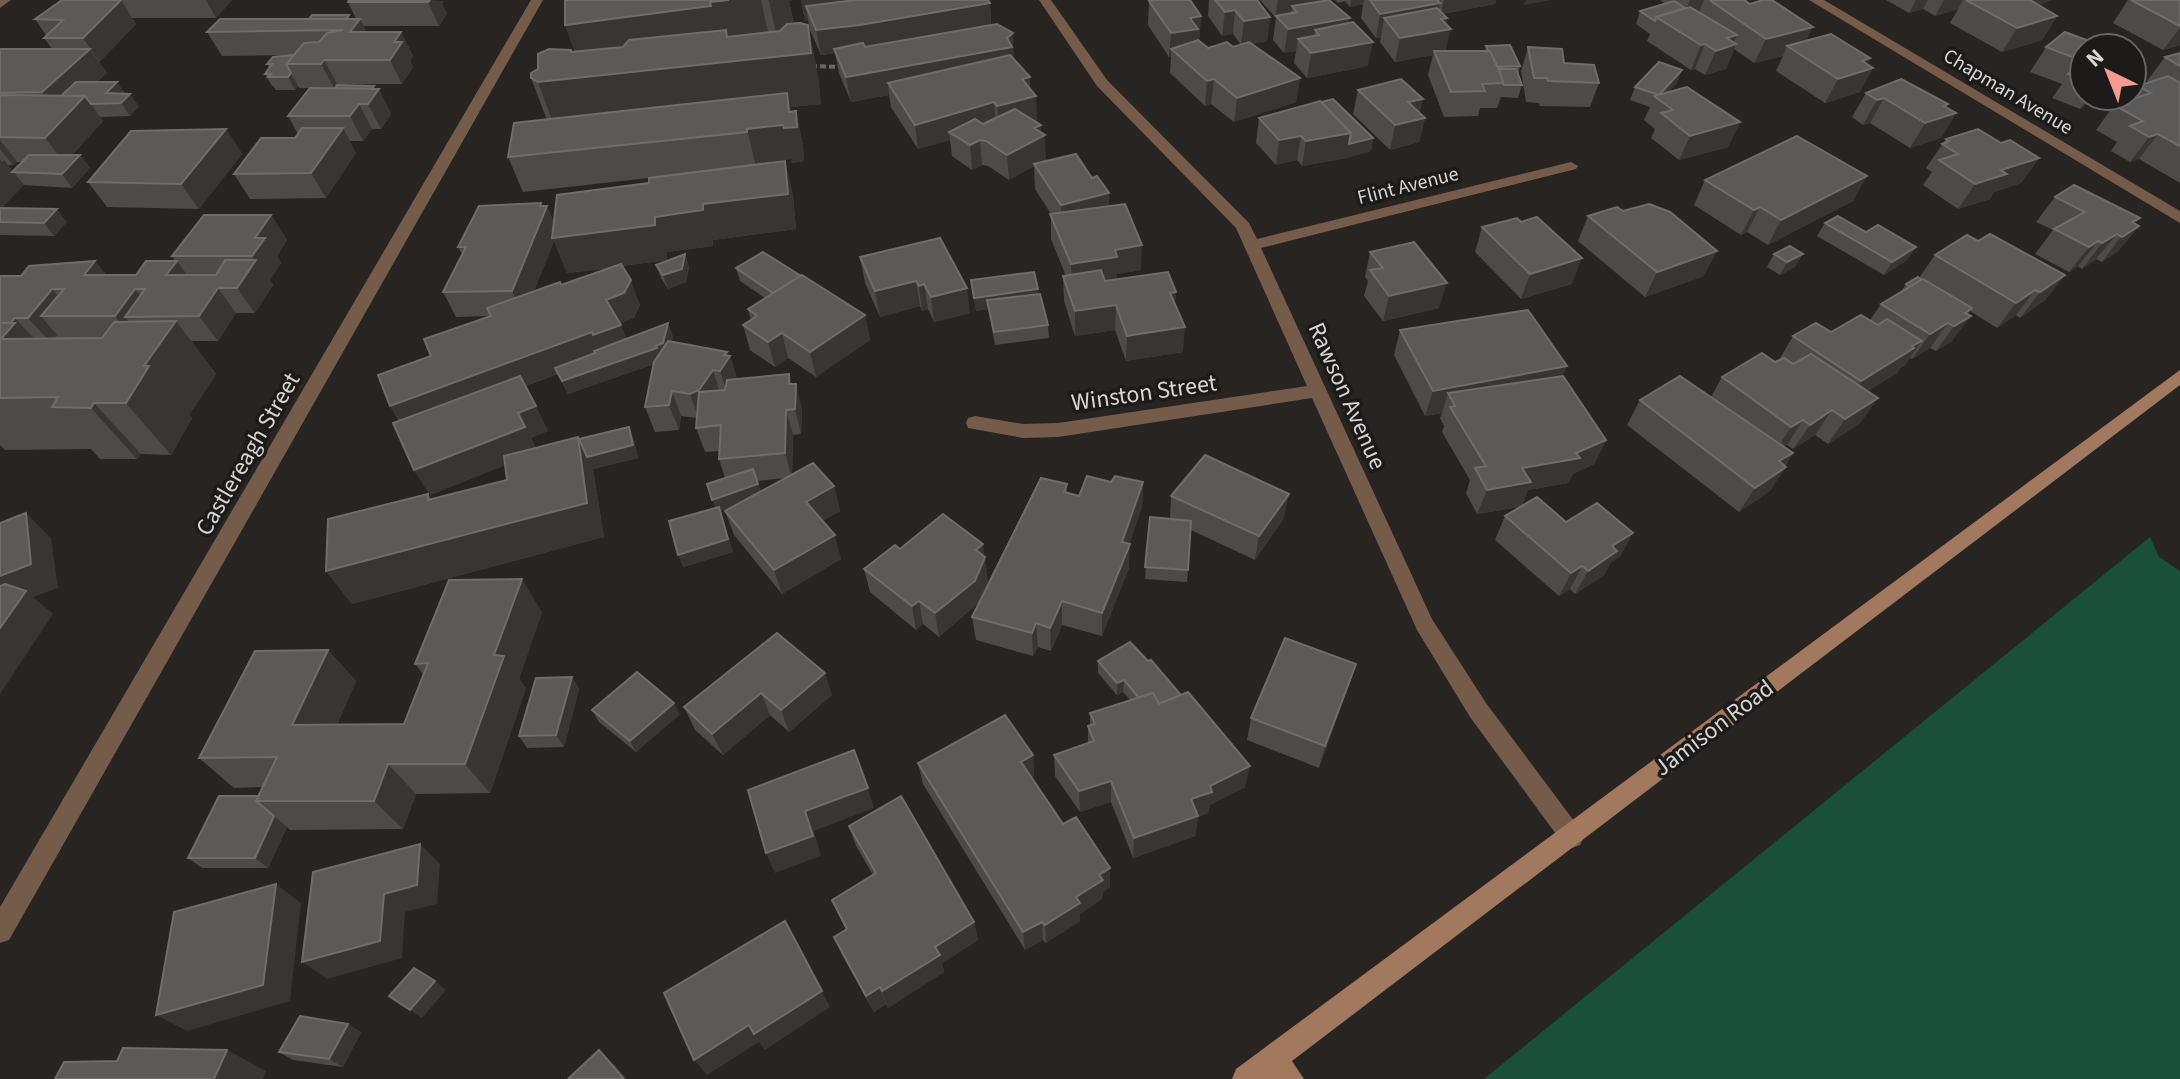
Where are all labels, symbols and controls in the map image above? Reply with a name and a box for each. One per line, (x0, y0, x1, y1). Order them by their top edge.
north arrow (2068, 32, 2148, 112)
text: N (2079, 41, 2111, 75)
street label: Chapman Avenue (1938, 42, 2078, 142)
street label: Flint Avenue (1355, 160, 1462, 212)
street label: Rawson Avenue (1299, 317, 1395, 475)
street label: Winston Street (1069, 365, 1219, 421)
street label: Castlereagh Street (187, 366, 309, 542)
street label: Jamison Road (1647, 671, 1781, 785)

